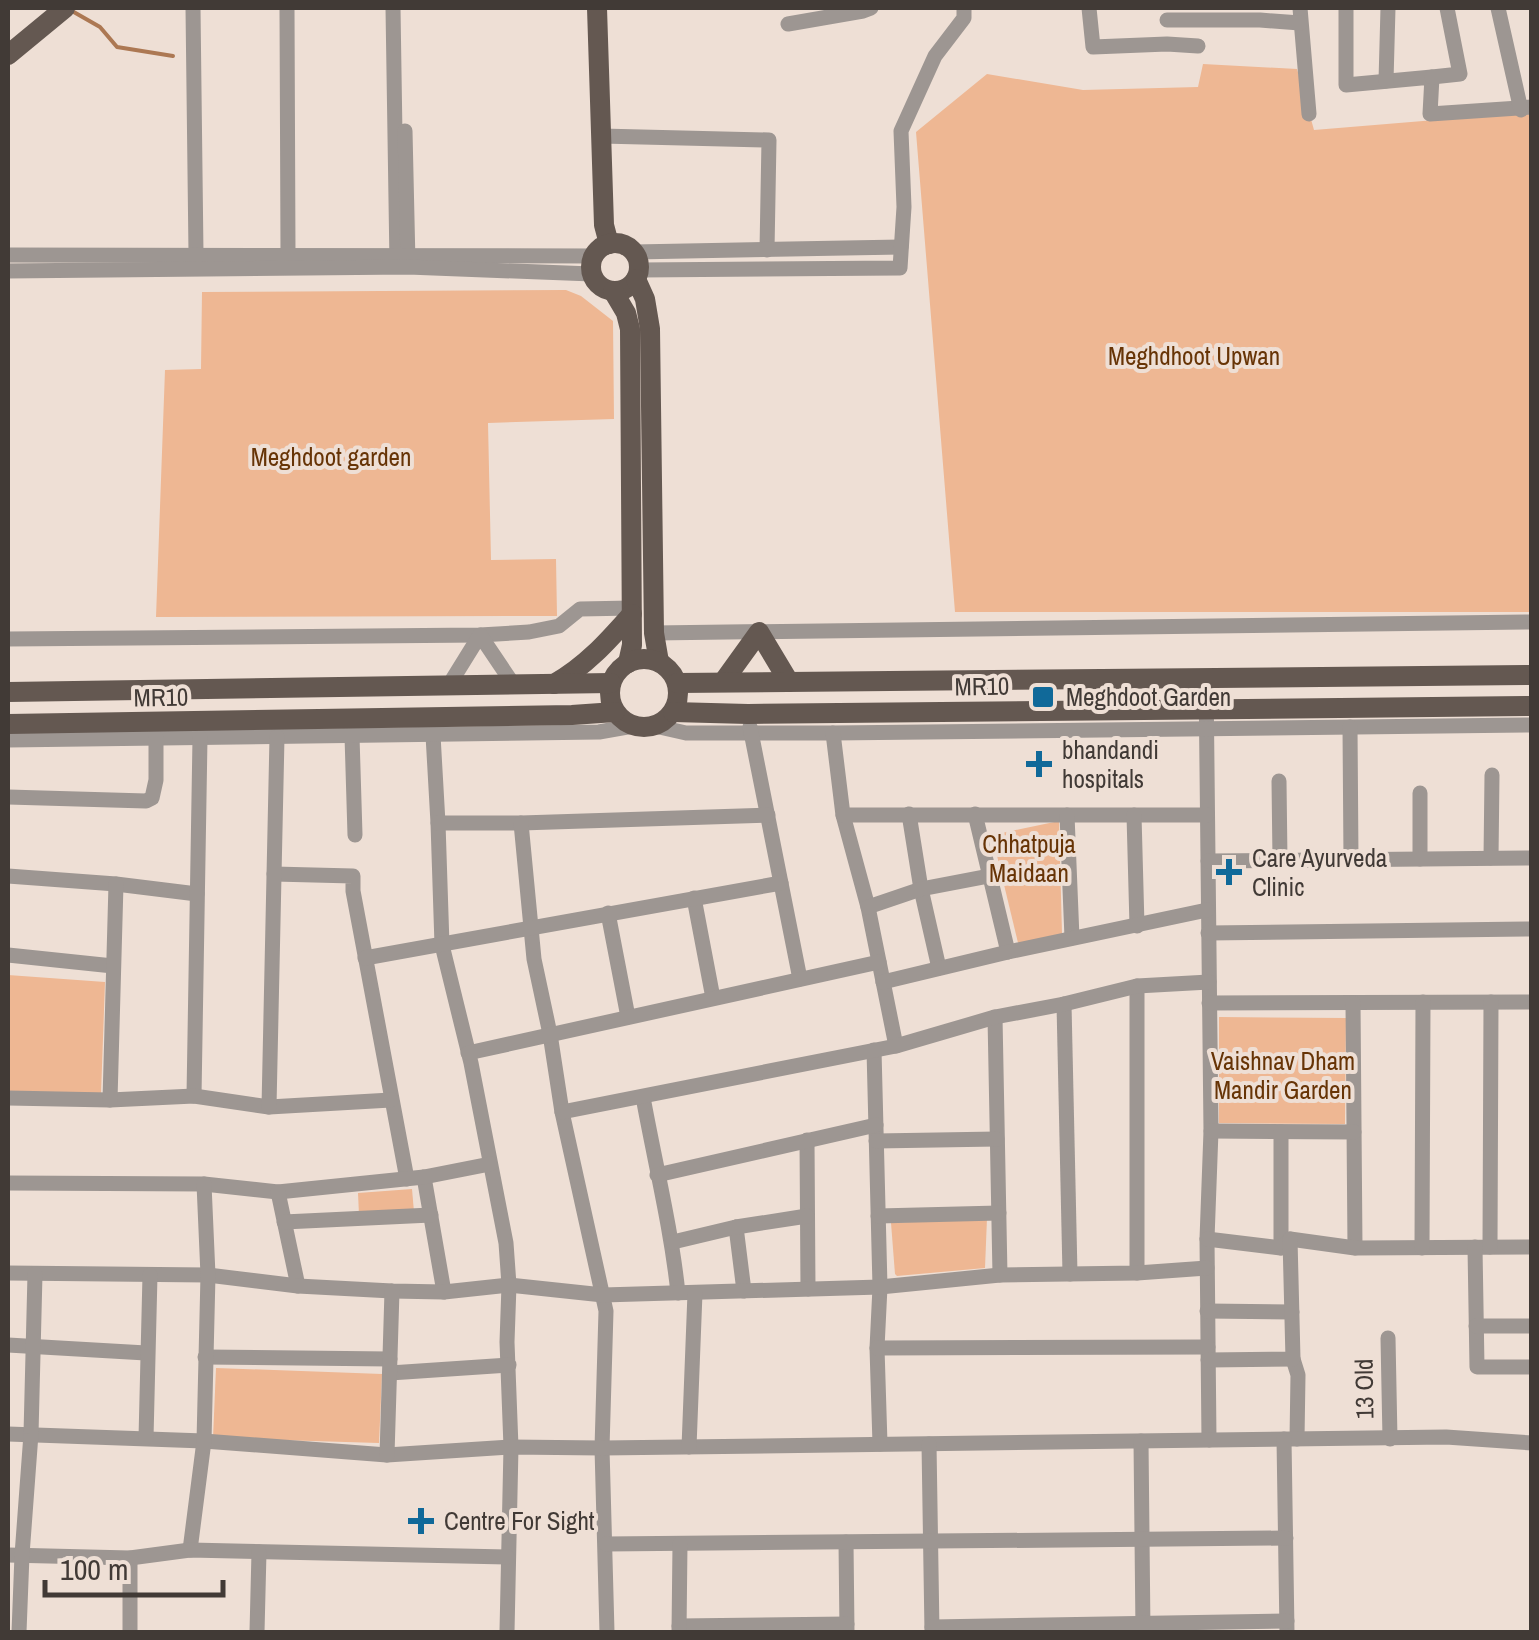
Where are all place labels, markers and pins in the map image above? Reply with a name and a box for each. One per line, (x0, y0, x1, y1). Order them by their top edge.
place label: Meghdoot Garden (1066, 680, 1231, 714)
marker: Meghdoot Garden (1030, 684, 1056, 710)
place label: bhandandi hospitals (1062, 733, 1159, 796)
marker: bhandandi hospitals (1026, 751, 1052, 777)
place label: Care Ayurveda Clinic (1252, 841, 1388, 904)
marker: Care Ayurveda Clinic (1216, 859, 1242, 885)
place label: Centre For Sight (444, 1504, 595, 1538)
marker: Centre For Sight (408, 1508, 434, 1534)

